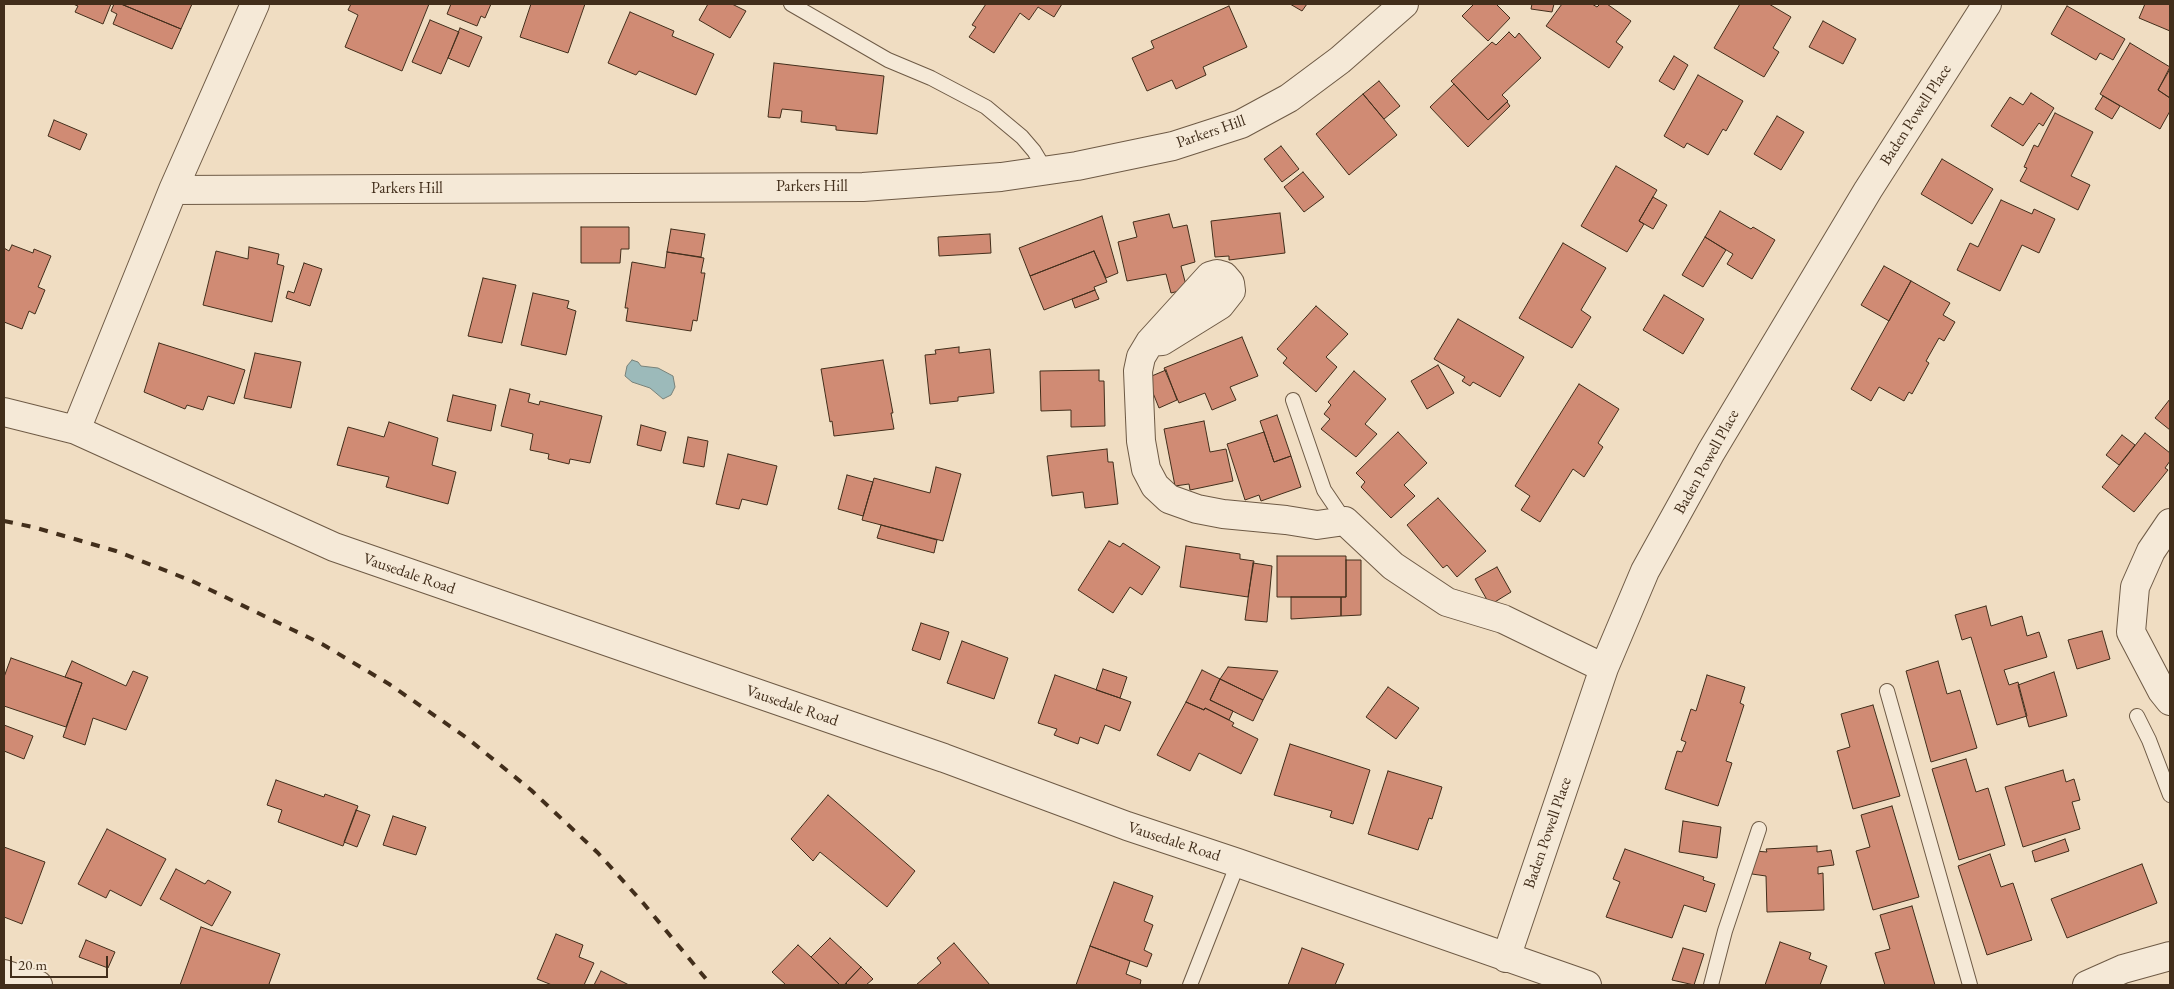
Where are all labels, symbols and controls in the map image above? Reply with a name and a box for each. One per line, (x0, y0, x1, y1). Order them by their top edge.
street label: Baden Powell Place (1876, 61, 1956, 169)
street label: Parkers Hill (1174, 111, 1248, 153)
street label: Parkers Hill (776, 177, 848, 197)
street label: Parkers Hill (371, 179, 443, 199)
street label: Baden Powell Place (1670, 406, 1744, 518)
street label: Vausedale Road (360, 549, 458, 599)
street label: Vausedale Road (743, 681, 841, 731)
street label: Baden Powell Place (1520, 775, 1576, 891)
street label: Vausedale Road (1125, 818, 1223, 866)
scale bar (12, 946, 110, 978)
text: 20 m (18, 955, 47, 974)

